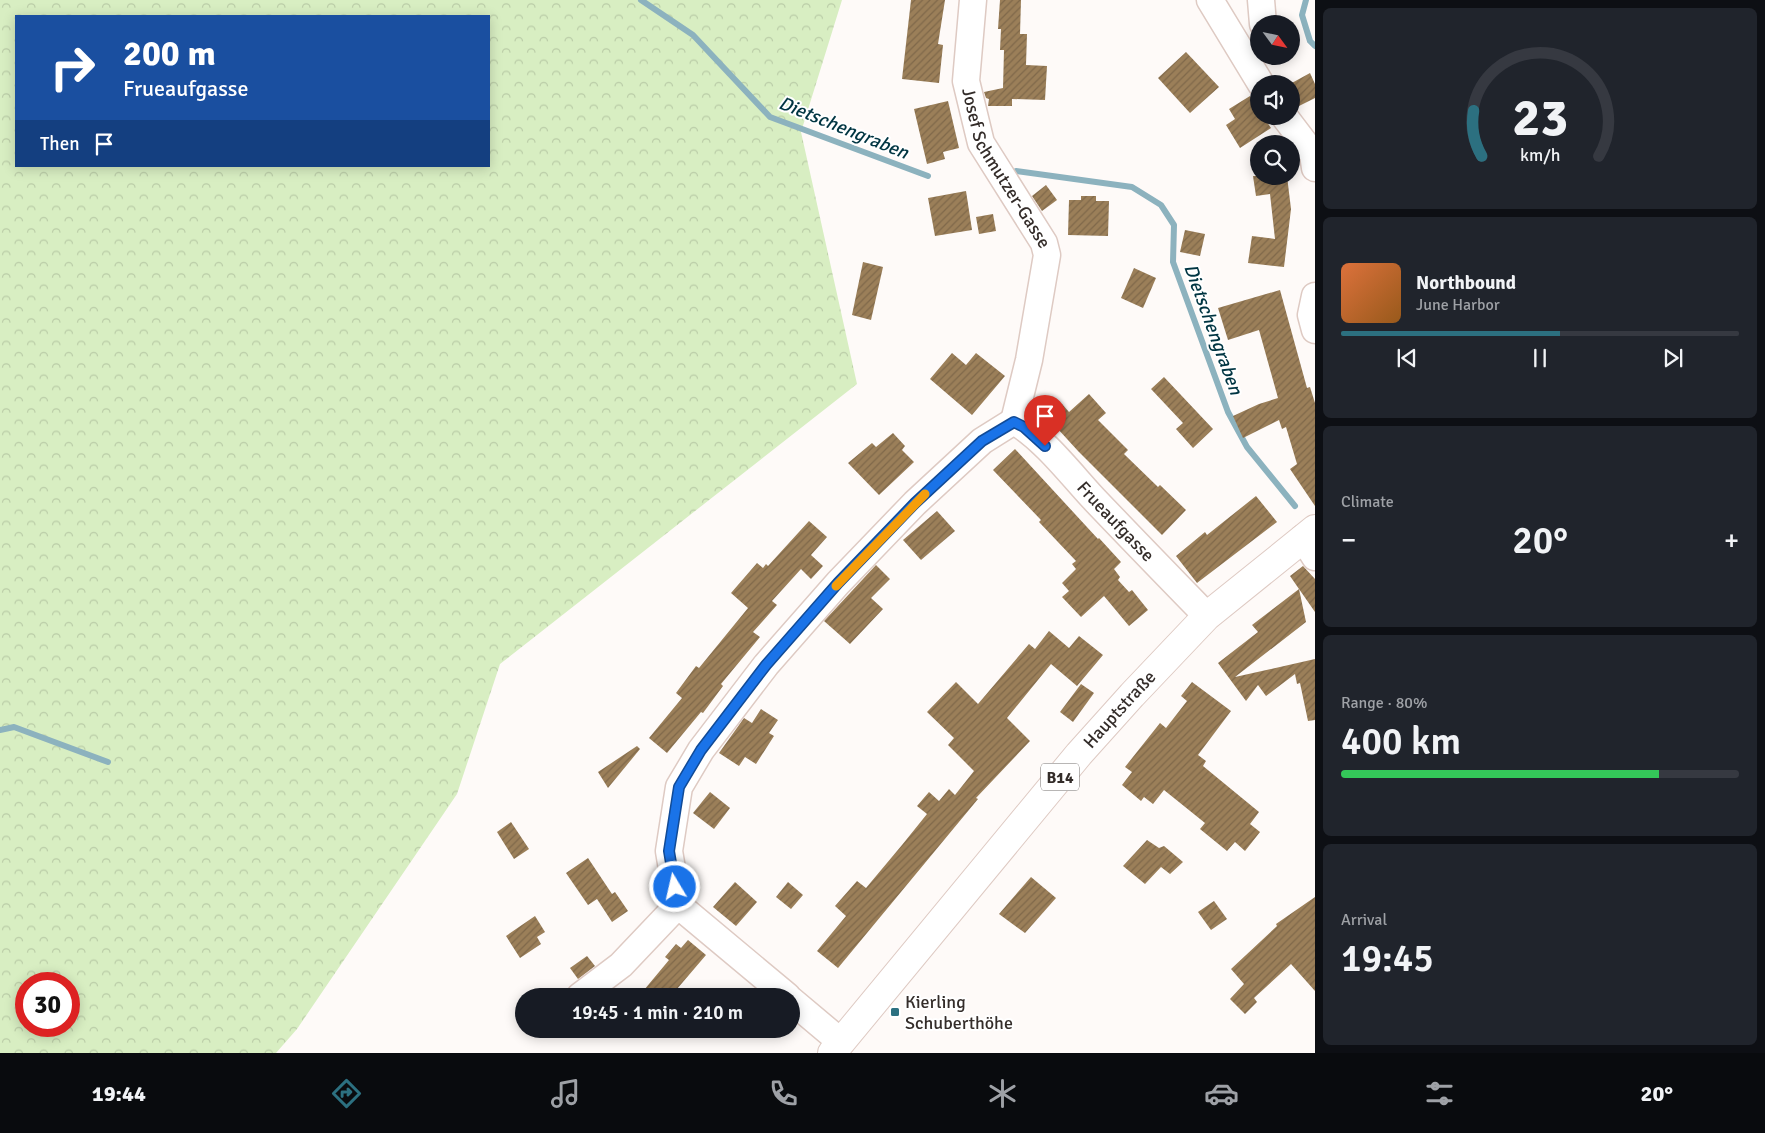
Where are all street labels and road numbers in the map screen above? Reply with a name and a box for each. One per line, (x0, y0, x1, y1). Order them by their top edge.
street label: Josef Schmutzer-Gasse (957, 86, 1055, 252)
street label: Frueaufgasse (1072, 477, 1159, 566)
street label: Hauptstraße (1079, 666, 1160, 753)
road number: B14 (1041, 764, 1079, 790)

